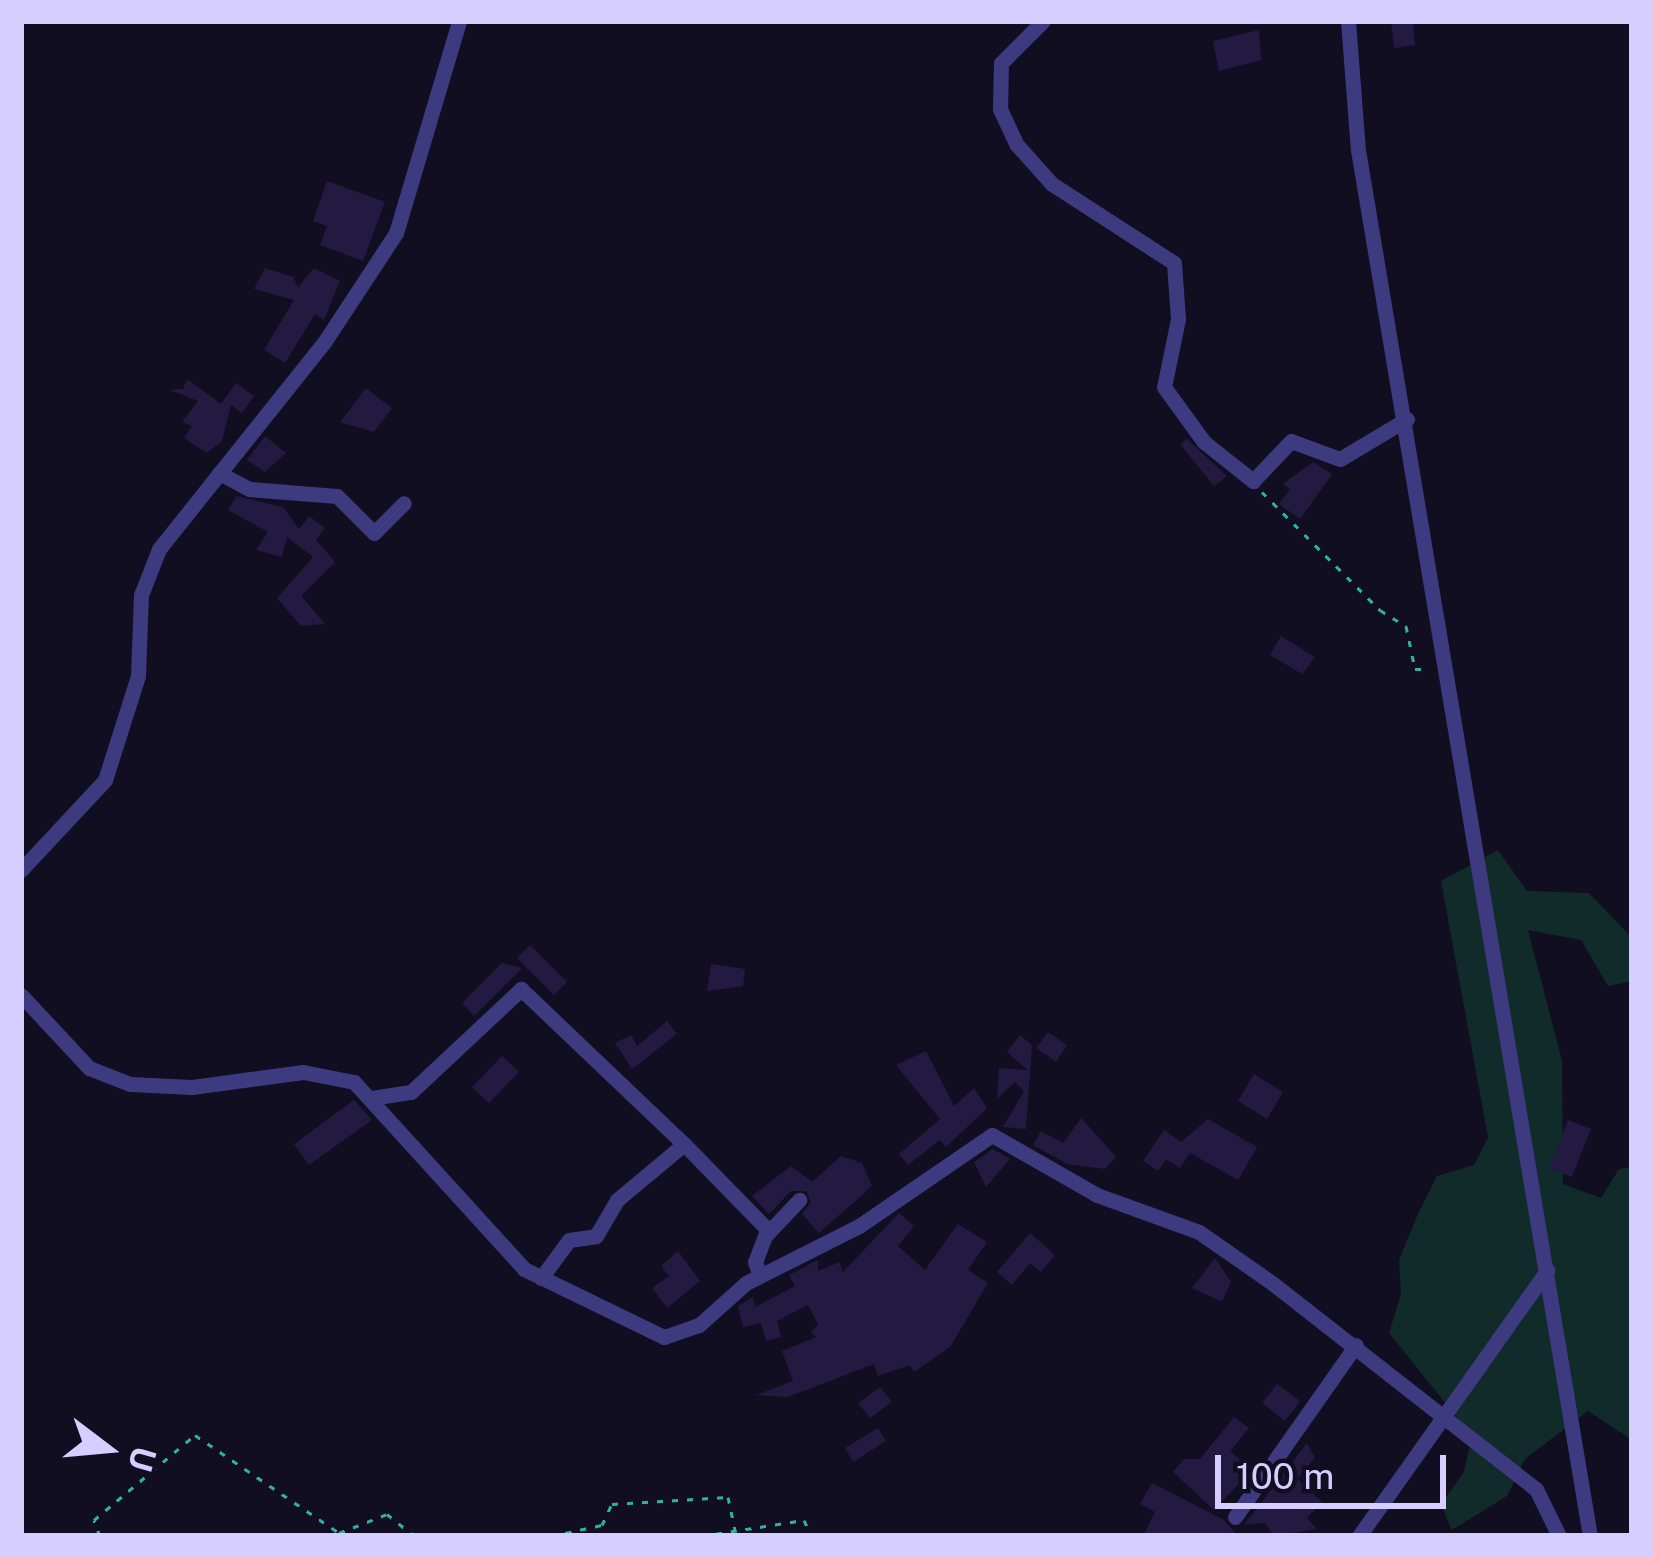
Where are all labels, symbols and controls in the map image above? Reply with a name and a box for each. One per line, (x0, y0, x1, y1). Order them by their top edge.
north arrow (48, 1389, 168, 1509)
scale bar (1221, 1431, 1452, 1505)
text: U (121, 1442, 164, 1476)
text: 100 m (1236, 1455, 1334, 1497)

